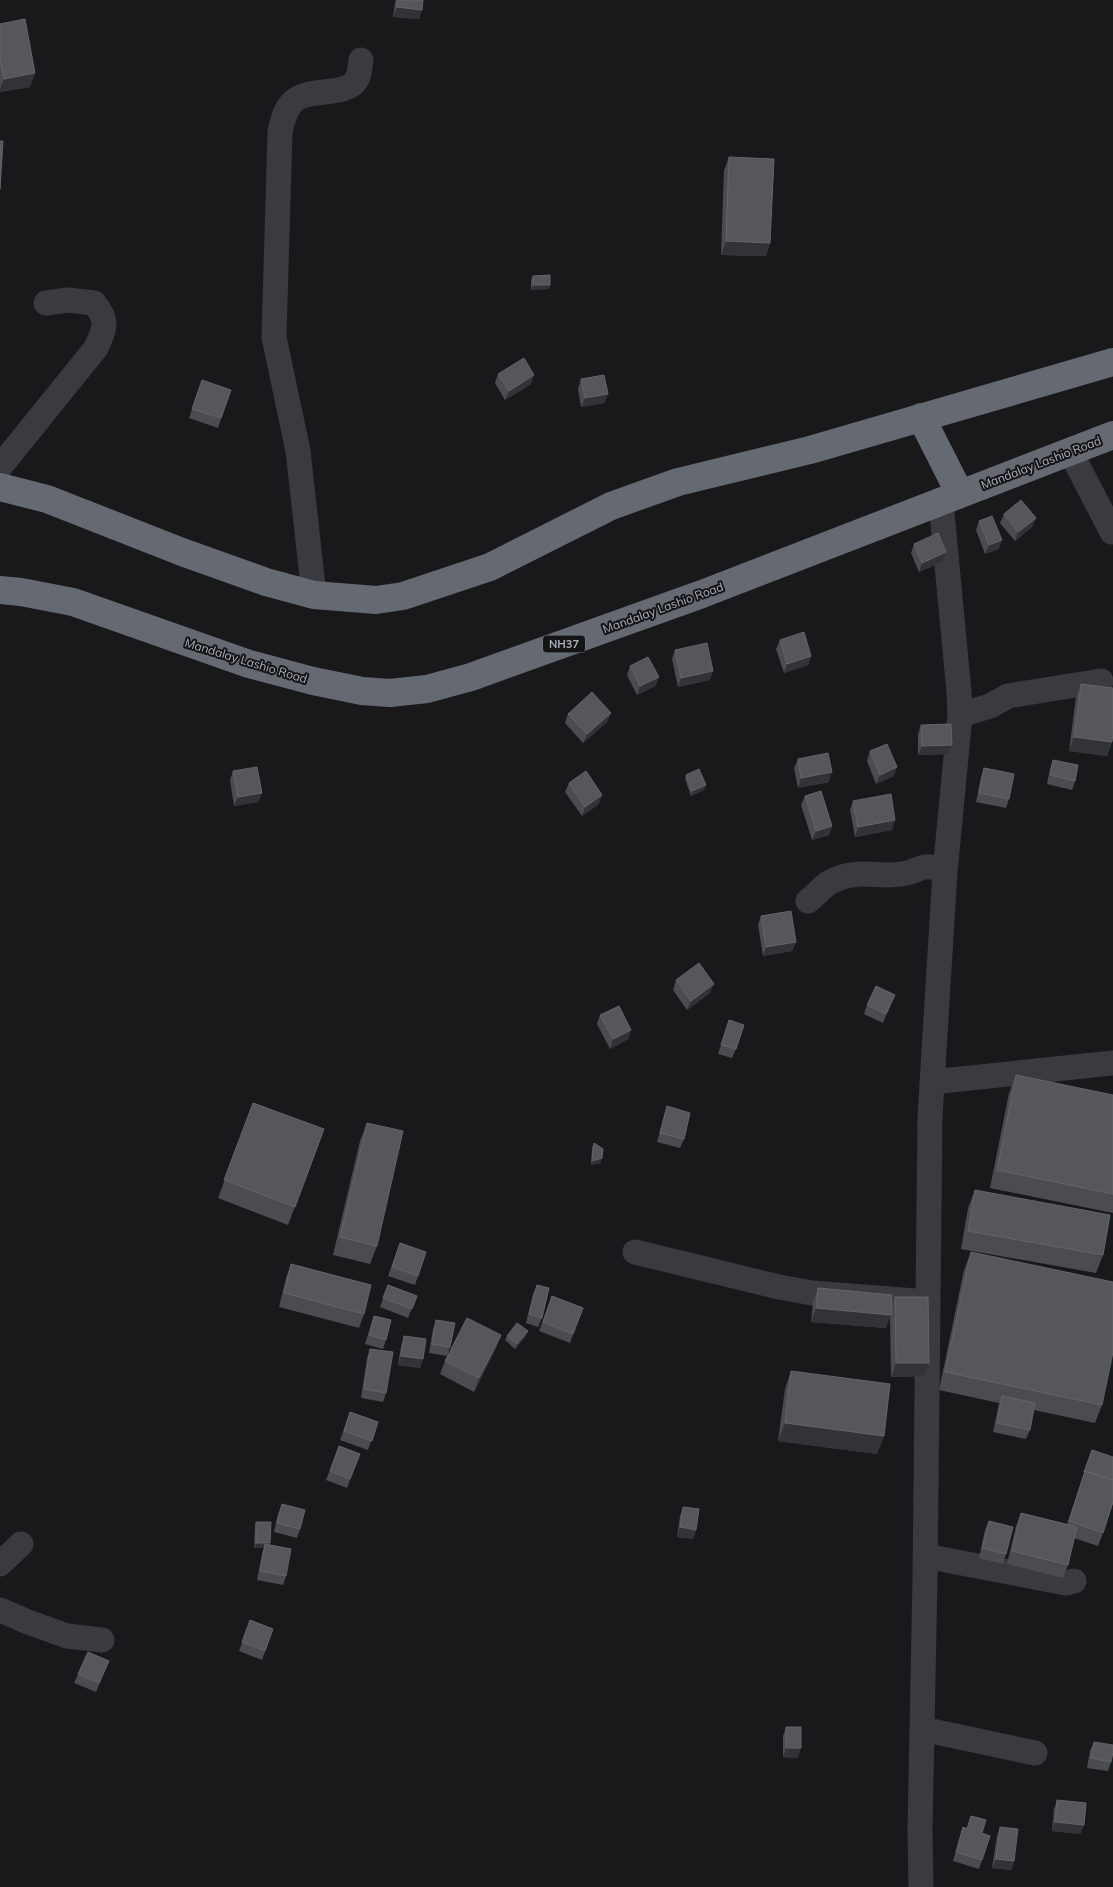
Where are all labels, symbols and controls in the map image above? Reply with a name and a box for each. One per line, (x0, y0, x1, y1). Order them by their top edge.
street label: Mandalay Lashio Road (979, 433, 1103, 492)
street label: Mandalay Lashio Road (600, 579, 725, 636)
street label: Mandalay Lashio Road (183, 635, 309, 686)
road number: NH37 (543, 636, 585, 652)

